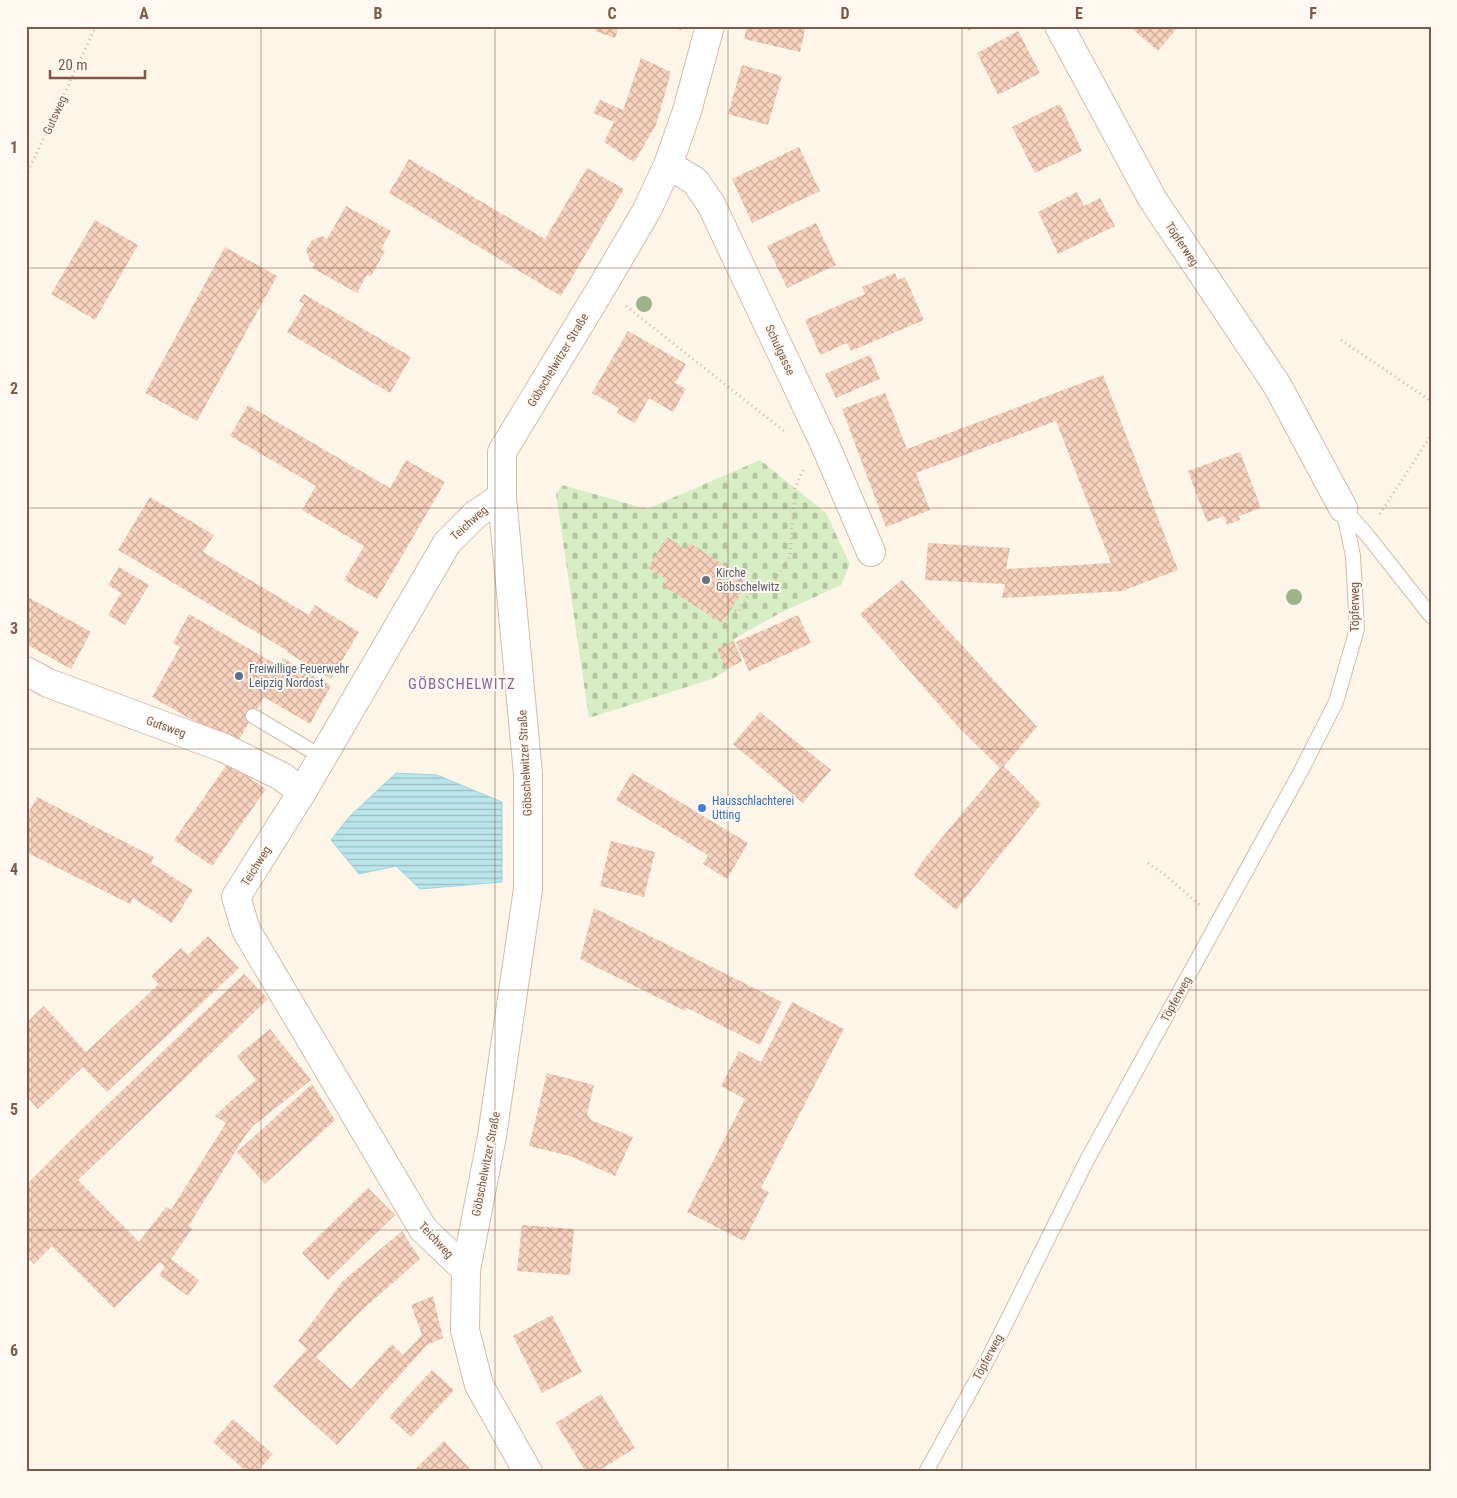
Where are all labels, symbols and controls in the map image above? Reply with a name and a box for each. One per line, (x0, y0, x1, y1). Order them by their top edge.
text: A (139, 4, 149, 23)
text: B (374, 4, 383, 23)
text: C (607, 4, 617, 23)
text: D (840, 4, 850, 23)
text: E (1075, 4, 1083, 23)
text: F (1309, 4, 1317, 23)
scale bar (50, 48, 145, 80)
text: 20 m (58, 56, 88, 74)
street label: Gutsweg (40, 93, 70, 137)
text: 1 (10, 138, 18, 157)
street label: Töpferweg (1162, 219, 1202, 269)
street label: Göbschelwitzer Straße (525, 310, 592, 409)
street label: Schulgasse (762, 322, 798, 378)
text: 2 (10, 379, 18, 398)
street label: Teichweg (448, 503, 490, 543)
place label: Kirche Göbschelwitz (716, 566, 780, 594)
marker: Kirche Göbschelwitz (700, 574, 712, 586)
street label: Töpferweg (1348, 582, 1362, 632)
text: 3 (10, 619, 18, 638)
place label: Freiwillige Feuerwehr Leipzig Nordost (249, 662, 349, 690)
marker: Freiwillige Feuerwehr Leipzig Nordost (233, 670, 245, 682)
district label: GÖBSCHELWITZ (408, 675, 516, 693)
street label: Göbschelwitzer Straße (515, 709, 535, 816)
street label: Gutsweg (144, 713, 188, 741)
place label: Hausschlachterei Utting (712, 794, 794, 822)
marker: Hausschlachterei Utting (696, 802, 708, 814)
street label: Teichweg (238, 843, 274, 889)
text: 4 (10, 860, 18, 879)
street label: Töpferweg (1158, 974, 1194, 1024)
text: 5 (10, 1100, 18, 1119)
street label: Göbschelwitzer Straße (469, 1110, 503, 1218)
street label: Teichweg (416, 1219, 456, 1261)
street label: Töpferweg (970, 1332, 1006, 1382)
text: 6 (10, 1341, 18, 1360)

